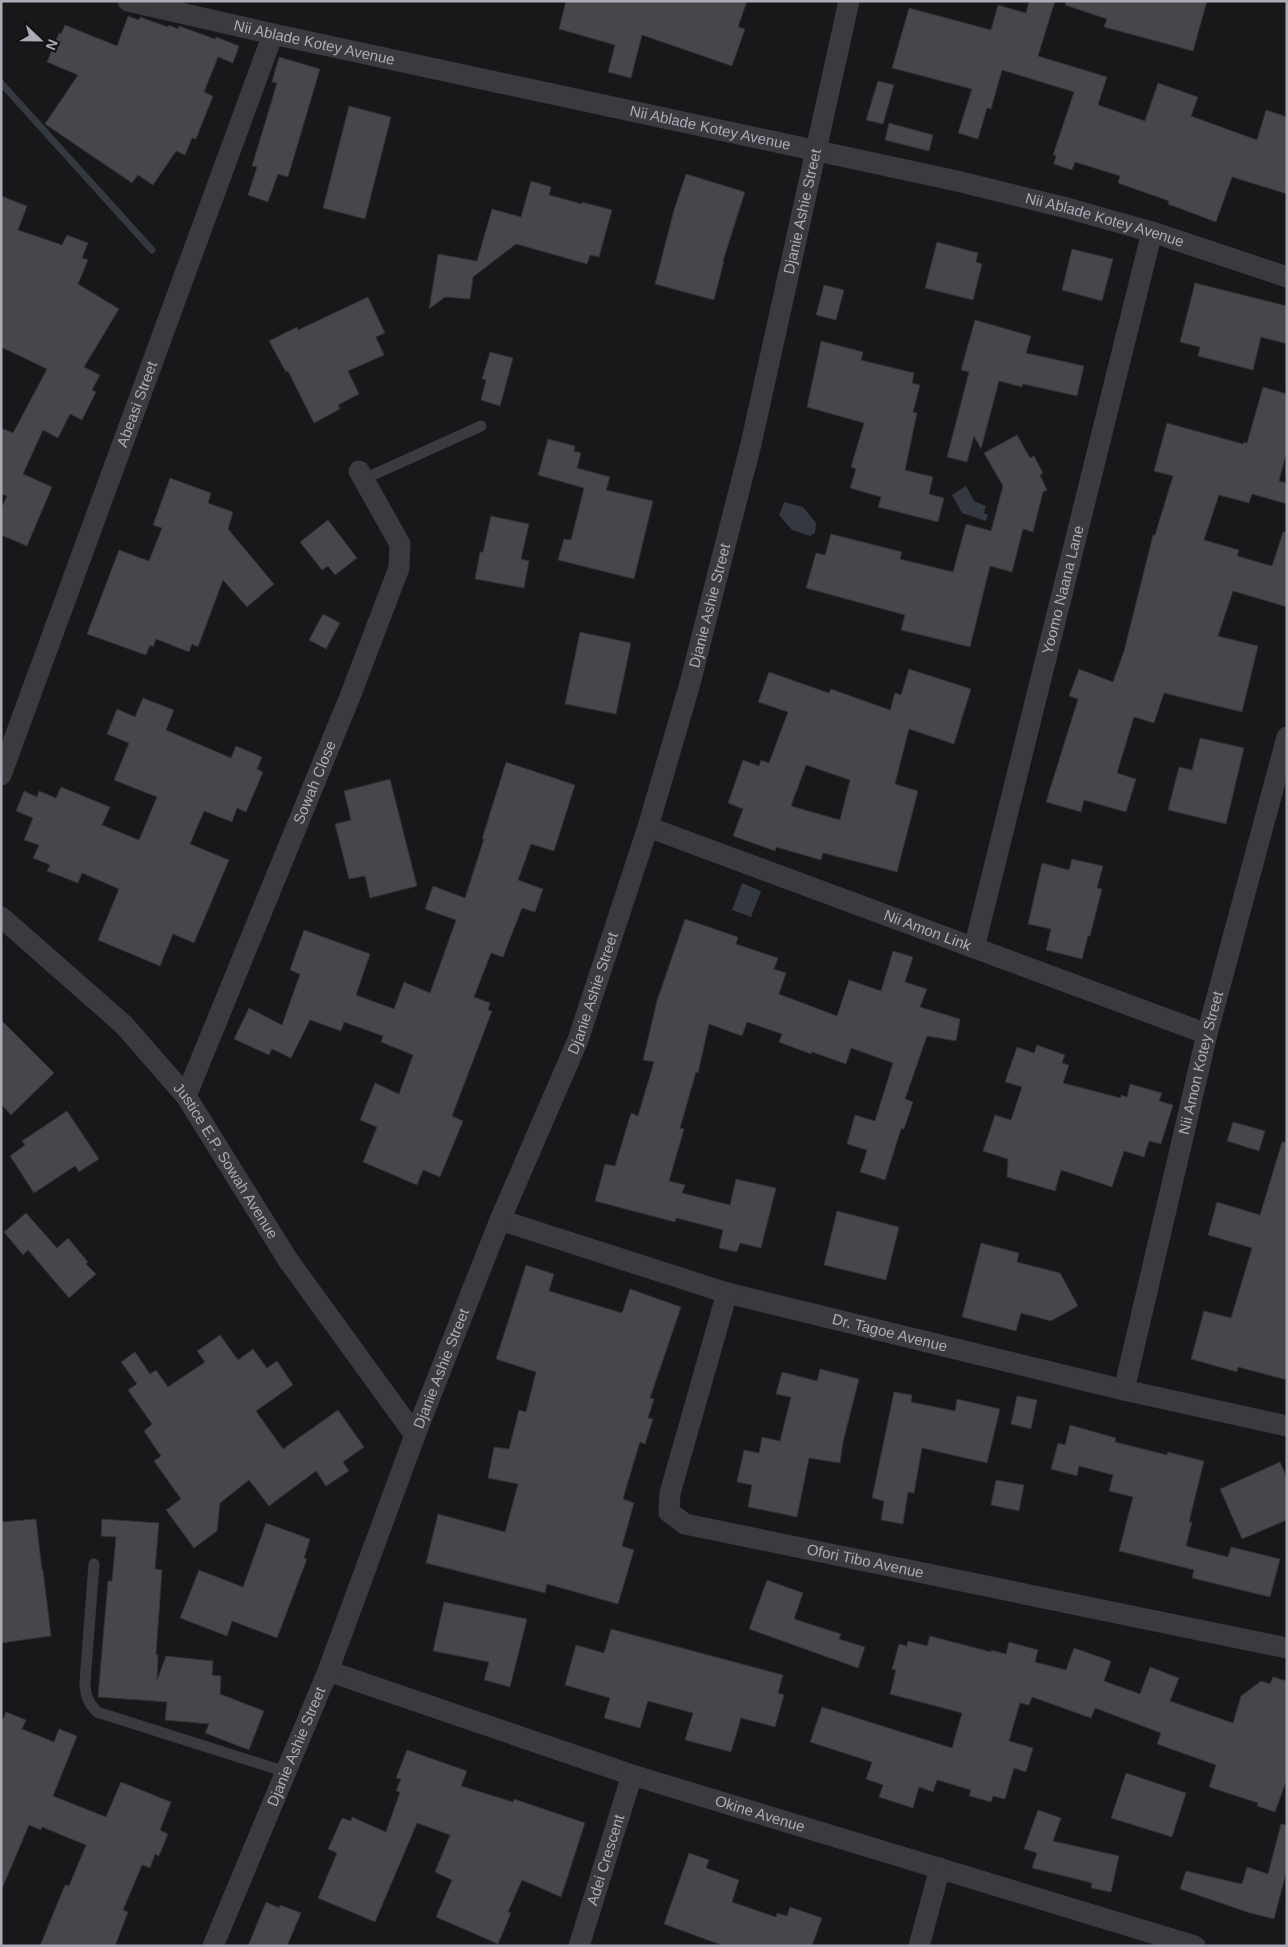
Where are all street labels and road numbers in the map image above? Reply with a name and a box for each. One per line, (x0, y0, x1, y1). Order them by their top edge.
street label: Nii Ablade Kotey Avenue (232, 16, 396, 68)
street label: Nii Ablade Kotey Avenue (628, 102, 792, 153)
street label: Djanie Ashie Street (780, 146, 824, 276)
street label: Nii Ablade Kotey Avenue (1024, 189, 1186, 250)
street label: Abeasi Street (113, 358, 160, 449)
street label: Yoomo Naana Lane (1038, 524, 1087, 656)
street label: Djanie Ashie Street (685, 541, 733, 669)
street label: Sowah Close (290, 738, 339, 826)
street label: Nii Amon Link (882, 906, 974, 954)
street label: Djanie Ashie Street (564, 929, 621, 1057)
street label: Nii Amon Kotey Street (1175, 988, 1226, 1136)
street label: Justice E.P. Sowah Avenue (170, 1079, 282, 1242)
street label: Djanie Ashie Street (409, 1305, 472, 1431)
street label: Dr. Tagoe Avenue (831, 1310, 949, 1355)
street label: Ofori Tibo Avenue (805, 1540, 925, 1581)
street label: Djanie Ashie Street (263, 1684, 329, 1809)
street label: Okine Avenue (713, 1792, 807, 1835)
street label: Adei Crescent (583, 1812, 627, 1907)

